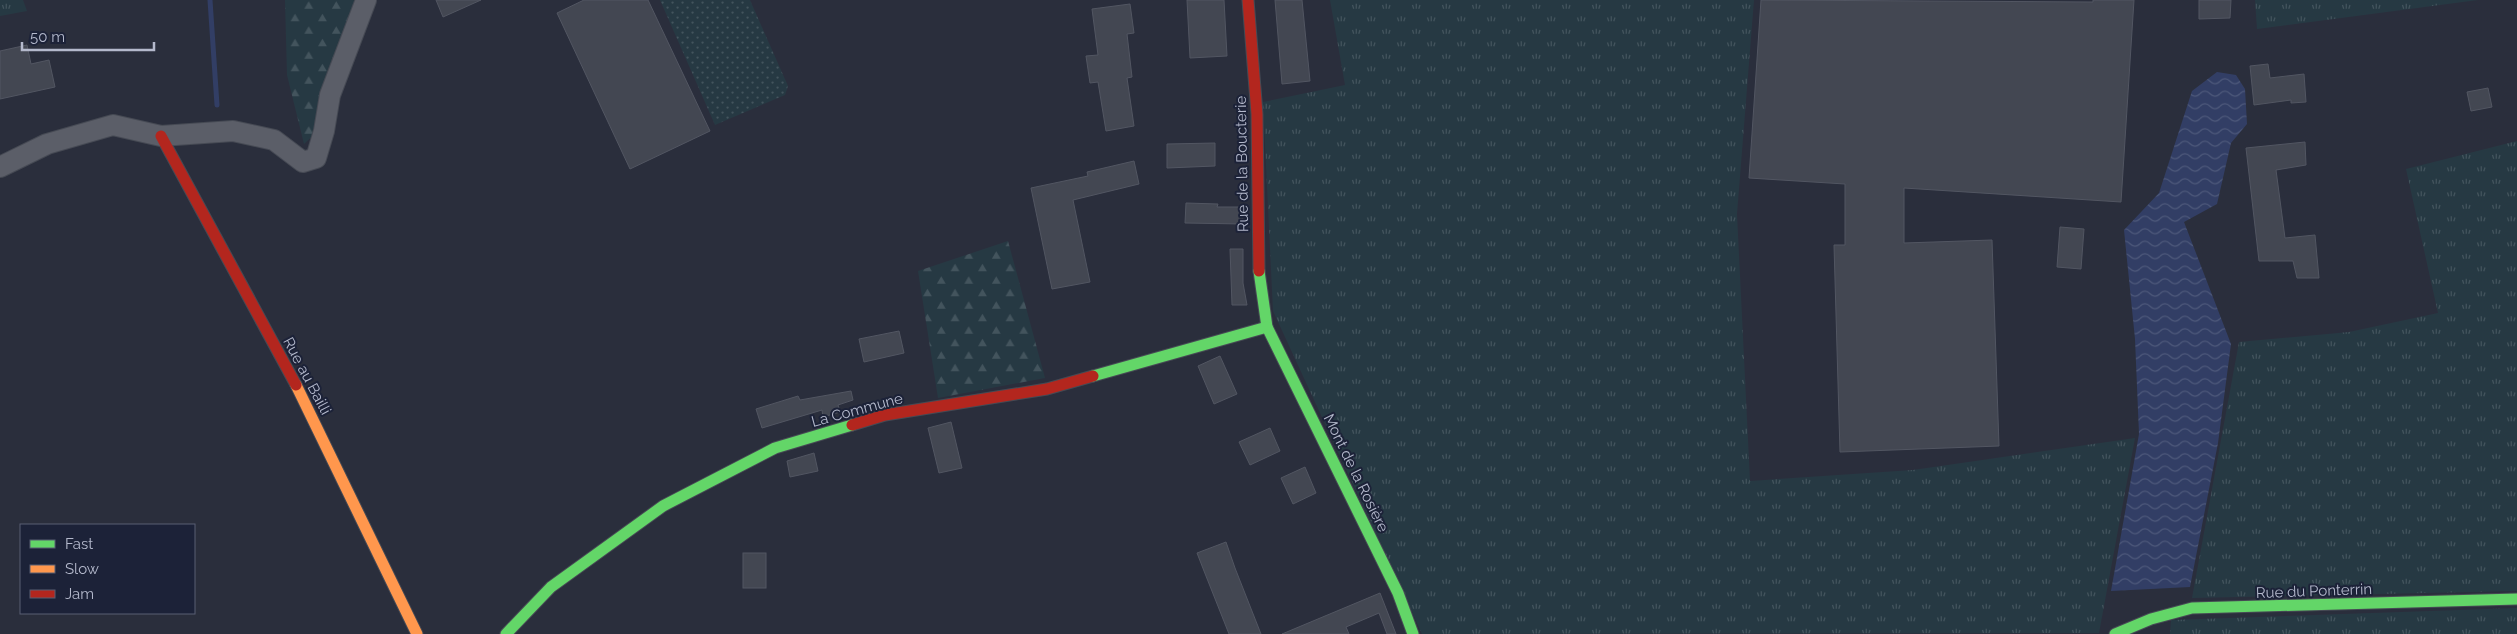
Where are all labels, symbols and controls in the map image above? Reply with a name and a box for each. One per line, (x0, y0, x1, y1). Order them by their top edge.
scale bar (22, 20, 155, 52)
text: 50 m (30, 28, 65, 46)
street label: Rue de la Boucterie (1232, 95, 1252, 232)
street label: Rue au Bailli (279, 334, 335, 418)
street label: La Commune (809, 389, 905, 431)
street label: Mont de la Rosière (1320, 411, 1392, 535)
legend (20, 524, 195, 614)
text: Fast (65, 535, 93, 553)
text: Slow (65, 560, 99, 578)
street label: Rue du Ponterrin (2256, 580, 2372, 602)
text: Jam (65, 585, 94, 603)

